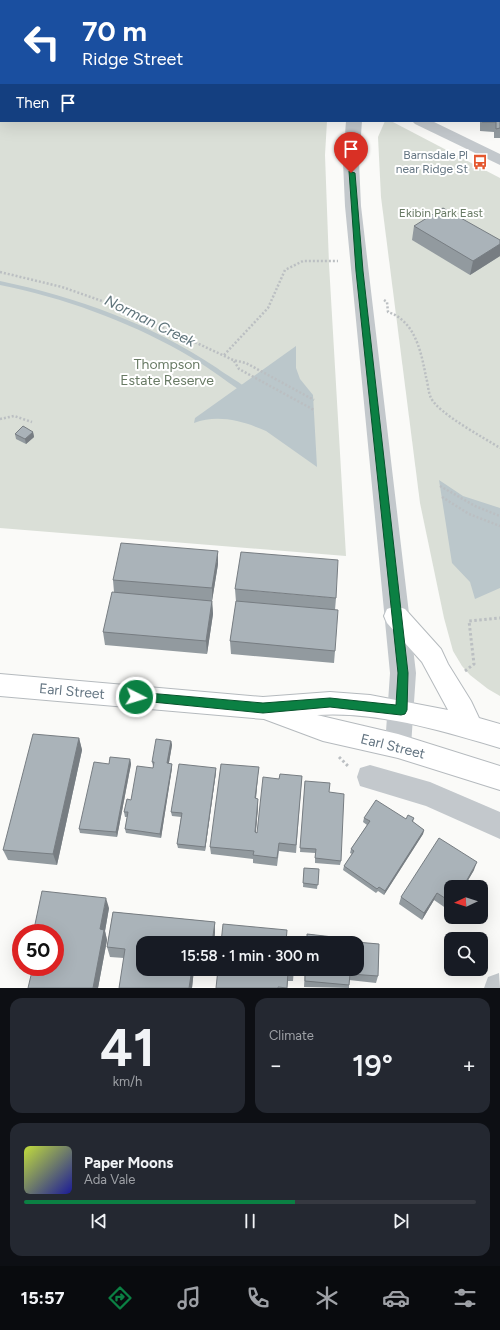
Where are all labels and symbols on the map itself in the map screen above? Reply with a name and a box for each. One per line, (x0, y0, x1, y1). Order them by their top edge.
pin (334, 132, 368, 173)
place label: Barnsdale Pl near Ridge St (396, 148, 468, 176)
bus stop icon: Barnsdale Pl near Ridge St (471, 153, 489, 171)
park label: Ekibin Park East (399, 206, 484, 220)
water label: Norman Creek (102, 291, 199, 351)
park label: Thompson Estate Reserve (120, 356, 214, 389)
position arrow (115, 676, 157, 718)
street label: Earl Street (38, 680, 106, 703)
street label: Earl Street (359, 730, 427, 763)
north arrow (444, 880, 488, 924)
speed limit sign: 50 (12, 924, 64, 976)

